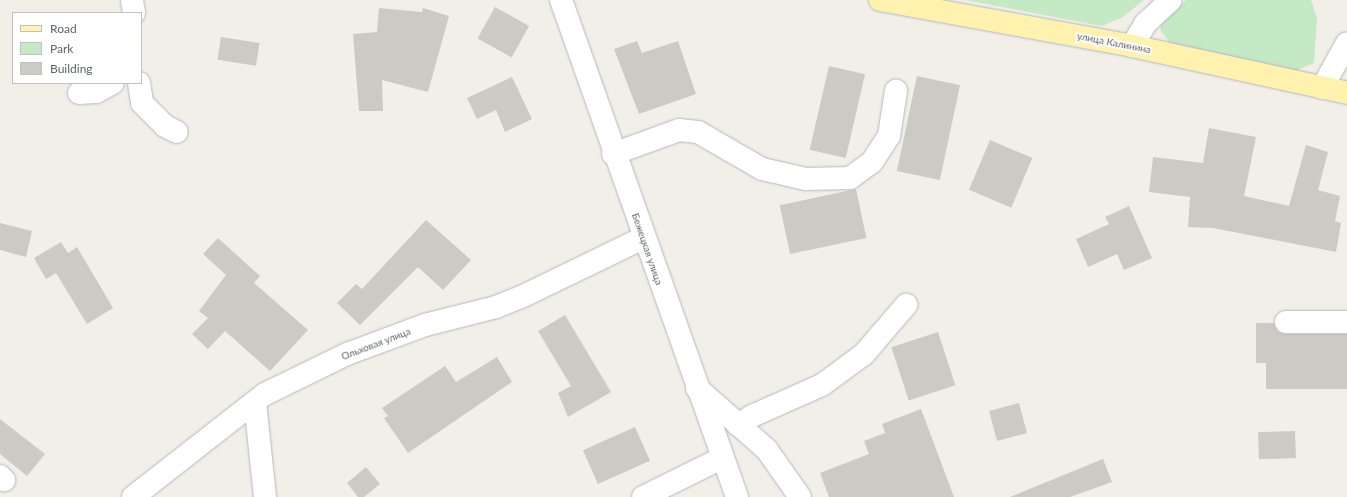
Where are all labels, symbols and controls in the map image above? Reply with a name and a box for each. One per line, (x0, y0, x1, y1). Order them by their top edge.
legend (12, 12, 142, 84)
text: Road (50, 21, 77, 36)
street label: улица Калинина (1076, 30, 1152, 56)
text: Park (50, 41, 73, 56)
text: Building (50, 61, 93, 76)
street label: Бежецкая улица (629, 211, 665, 287)
street label: Ольховая улица (340, 325, 412, 363)

